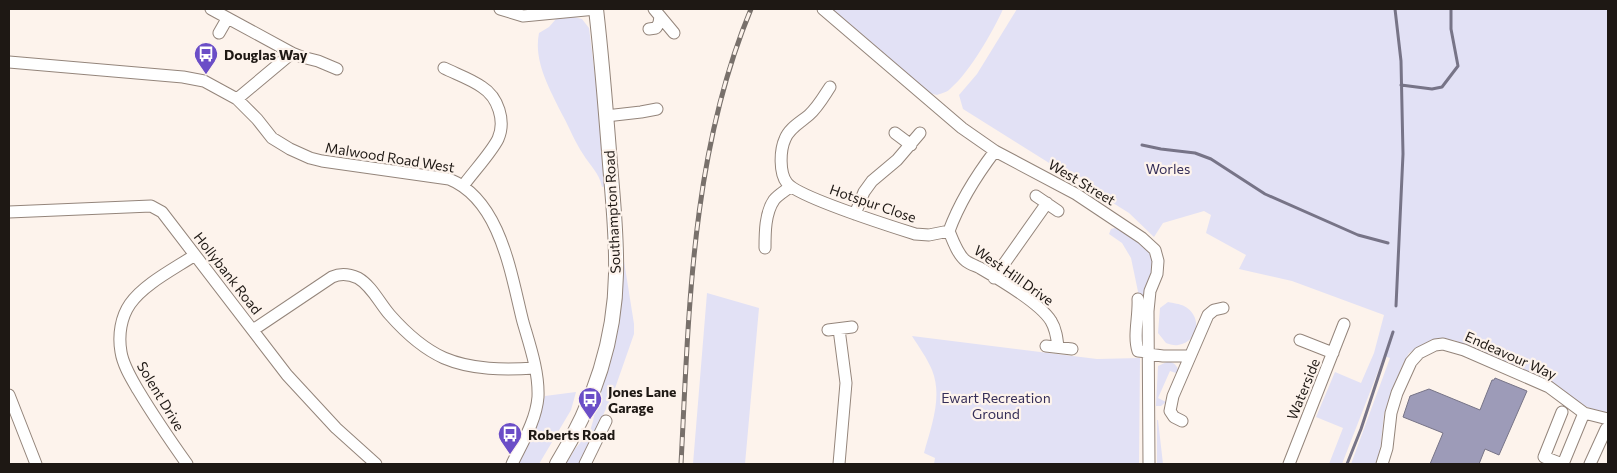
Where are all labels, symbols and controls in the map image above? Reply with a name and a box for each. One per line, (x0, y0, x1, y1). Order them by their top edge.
bus stop icon: Douglas Way (193, 41, 219, 75)
place label: Douglas Way (224, 46, 308, 63)
street label: Malwood Road West (324, 138, 456, 176)
street label: Southampton Road (600, 150, 624, 274)
street label: West Street (1045, 155, 1119, 209)
park label: Worles (1146, 160, 1190, 177)
street label: Hotspur Close (828, 180, 918, 226)
street label: Hollybank Road (191, 228, 265, 318)
street label: West Hill Drive (971, 241, 1057, 309)
street label: Endeavour Way (1463, 327, 1559, 383)
street label: Waterside (1283, 356, 1323, 422)
street label: Solent Drive (134, 358, 188, 434)
place label: Jones Lane Garage (608, 383, 676, 416)
bus stop icon: Jones Lane Garage (577, 386, 603, 420)
park label: Ewart Recreation Ground (941, 389, 1051, 422)
bus stop icon: Roberts Road (497, 421, 523, 455)
place label: Roberts Road (528, 426, 615, 443)

